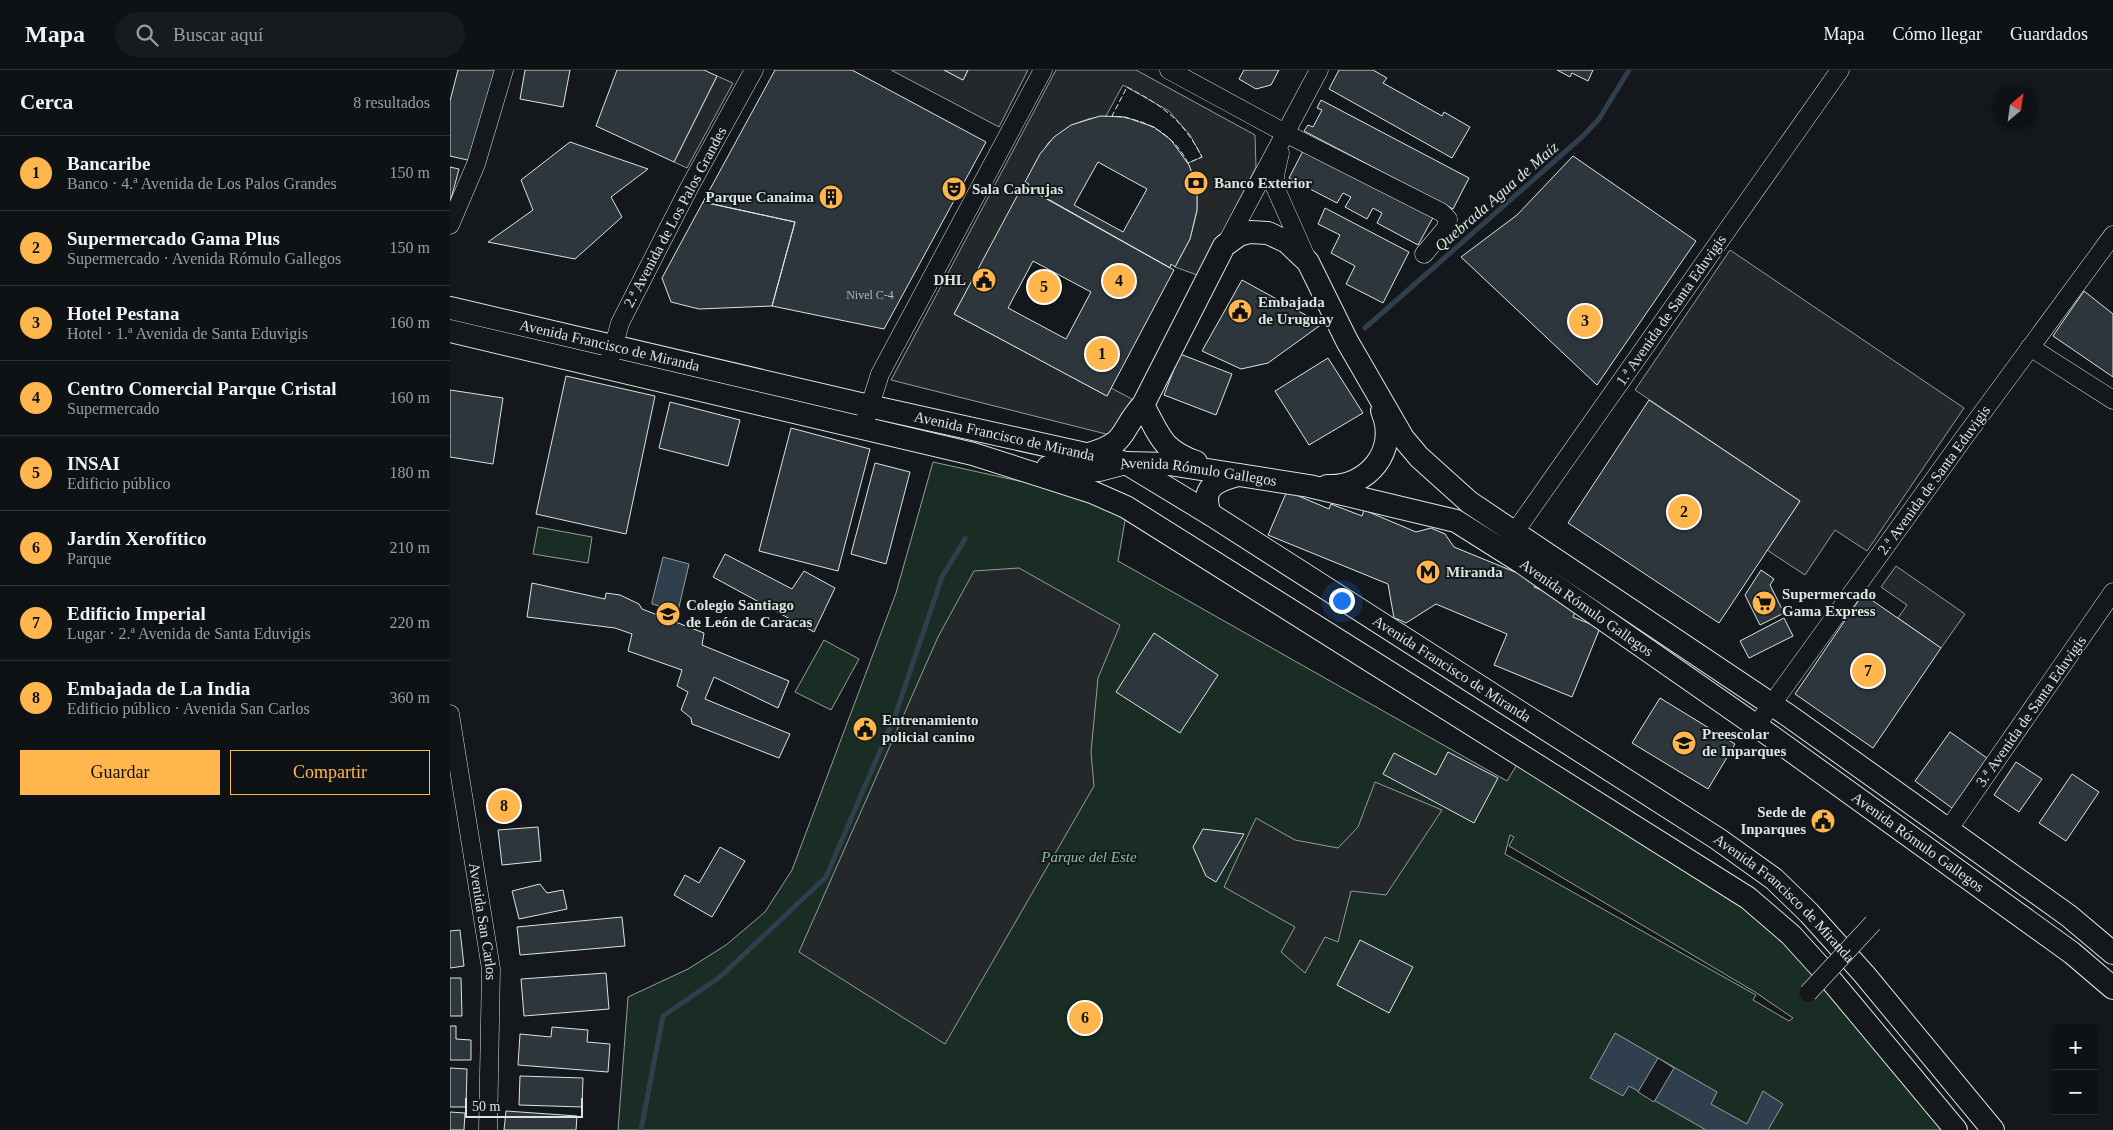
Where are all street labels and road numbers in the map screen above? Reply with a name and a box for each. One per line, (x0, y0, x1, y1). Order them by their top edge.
street label: 2.ª Avenida de Los Palos Grandes (620, 124, 730, 310)
street label: 1.ª Avenida de Santa Eduvigis (1613, 232, 1729, 388)
street label: Avenida Francisco de Miranda (518, 317, 702, 374)
street label: 2.ª Avenida de Santa Eduvigis (1875, 402, 1993, 558)
street label: Avenida Francisco de Miranda (913, 408, 1096, 464)
street label: Avenida Rómulo Gallegos (1117, 454, 1278, 489)
street label: Avenida Rómulo Gallegos (1517, 556, 1656, 660)
street label: Avenida Francisco de Miranda (1370, 612, 1534, 725)
street label: 3.ª Avenida de Santa Eduvigis (1973, 633, 2089, 789)
street label: Avenida Rómulo Gallegos (1849, 789, 1987, 895)
street label: Avenida Francisco de Miranda (1711, 831, 1858, 966)
street label: Avenida San Carlos (466, 861, 499, 981)

